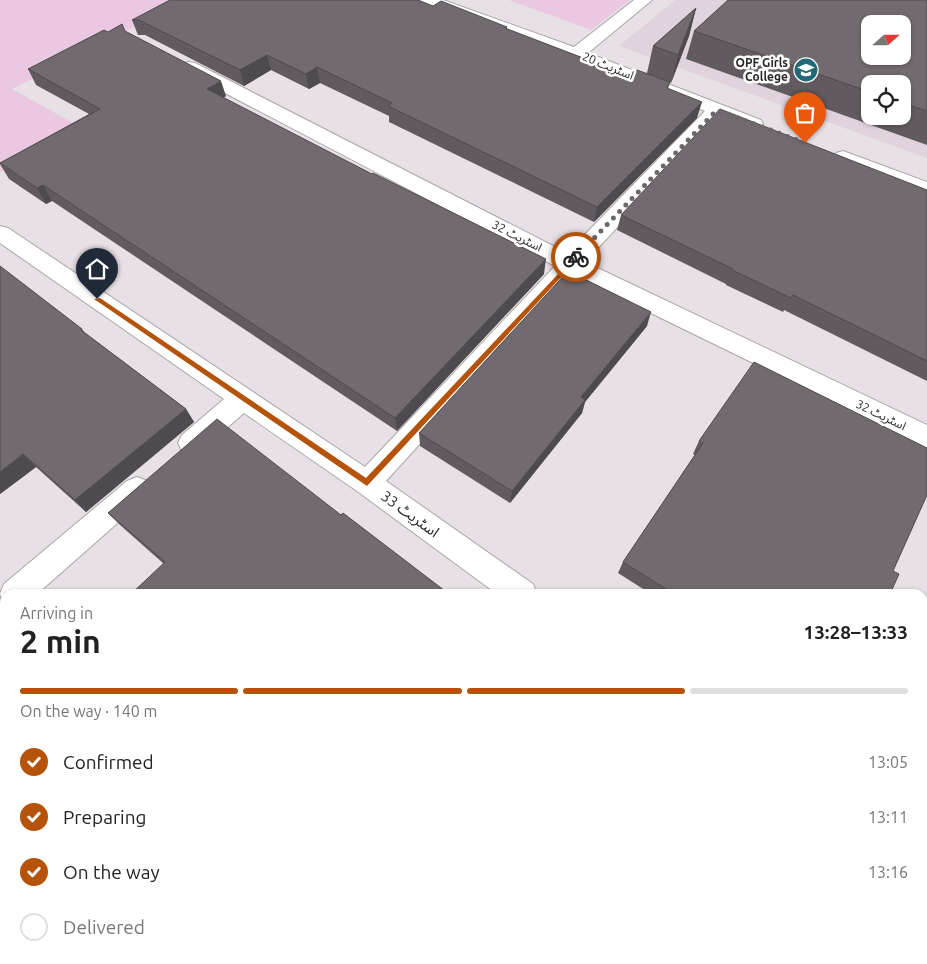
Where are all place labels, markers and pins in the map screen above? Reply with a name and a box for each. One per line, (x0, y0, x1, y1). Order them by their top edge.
place label: OPF Girls College (735, 56, 788, 83)
school or university icon: OPF Girls College (793, 57, 819, 83)
pin (784, 92, 826, 143)
pin (76, 248, 118, 299)

